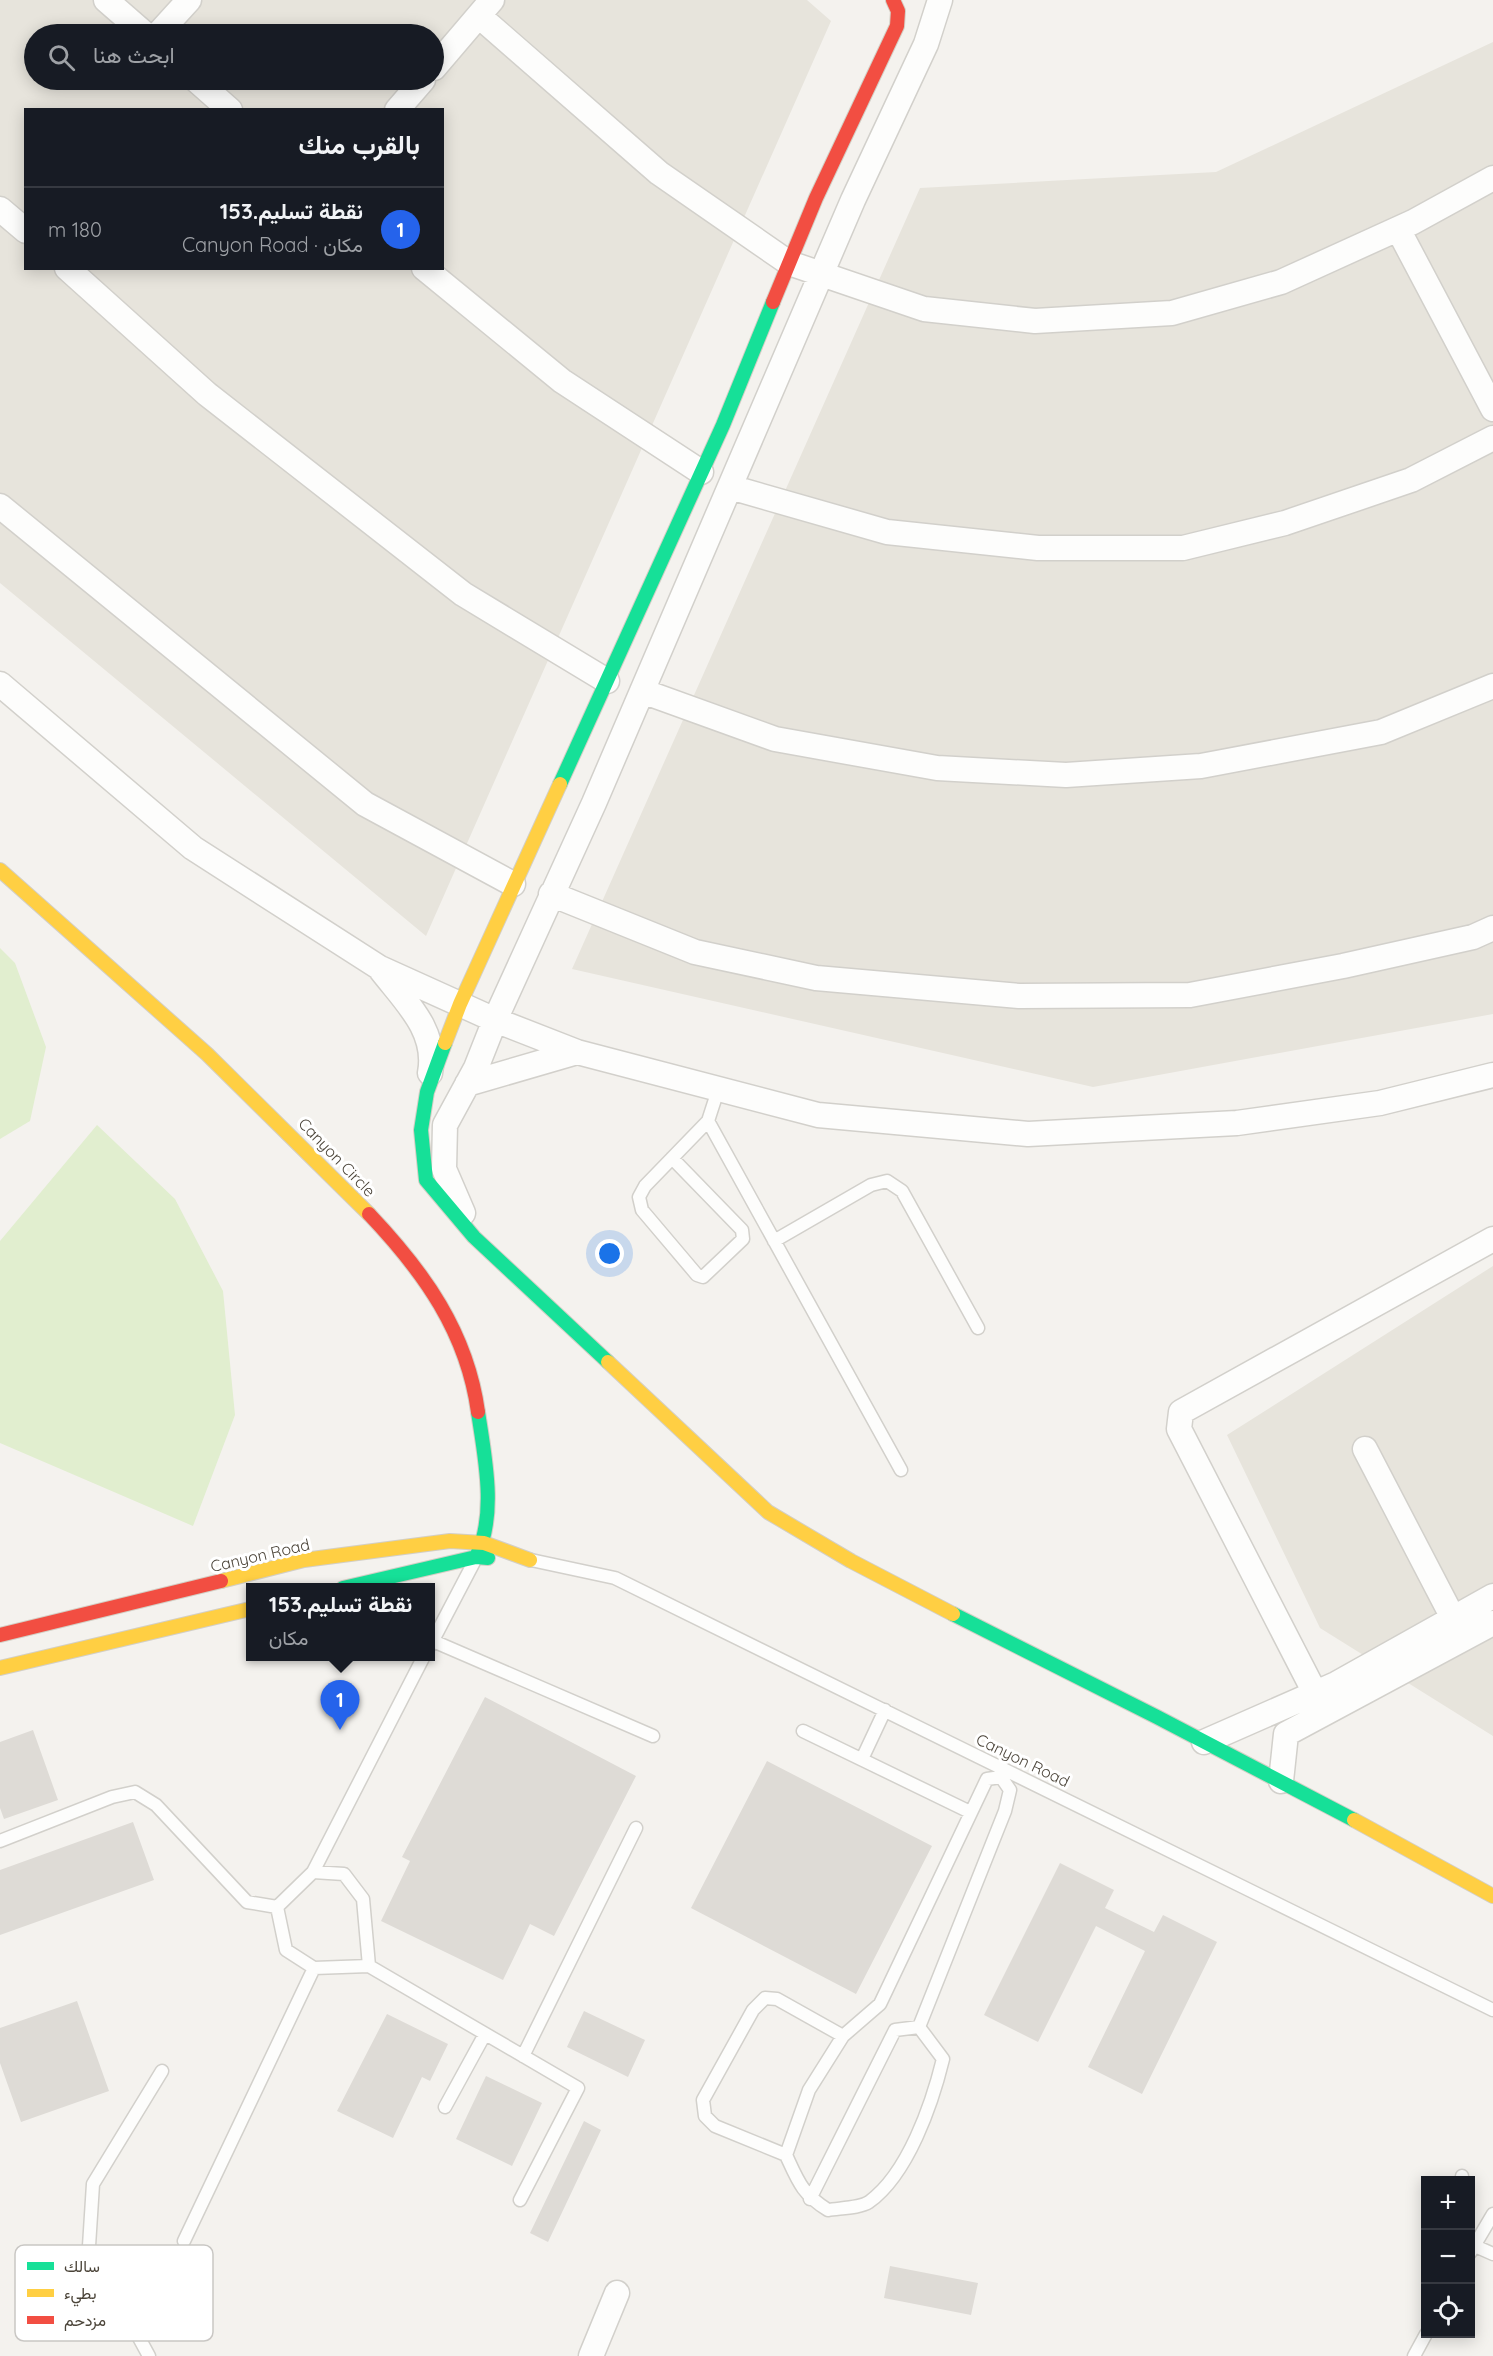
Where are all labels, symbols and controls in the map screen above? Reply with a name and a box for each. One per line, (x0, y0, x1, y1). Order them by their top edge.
search box (24, 24, 444, 90)
icon: search (45, 41, 78, 74)
text: ابحث هنا (93, 41, 175, 69)
text: بالقرب منك (299, 128, 420, 161)
text: نقطة تسليم.153 (220, 197, 363, 225)
text: 180 m (48, 217, 102, 242)
text: 1 (397, 217, 404, 242)
text: مكان · Canyon Road (182, 232, 363, 257)
street label: Canyon Circle (294, 1113, 380, 1201)
your location (595, 1239, 624, 1268)
street label: Canyon Road (208, 1534, 312, 1576)
popup (246, 1583, 435, 1661)
text: نقطة تسليم.153 (269, 1590, 412, 1618)
text: مكان (269, 1625, 308, 1650)
pin: 1 (320, 1680, 360, 1730)
street label: Canyon Road (973, 1729, 1073, 1791)
map controls (1421, 2176, 1475, 2338)
button: + (1421, 2176, 1475, 2230)
button: − (1421, 2230, 1475, 2284)
legend (15, 2245, 213, 2341)
text: سالك (64, 2256, 100, 2276)
text: بطيء (64, 2283, 96, 2307)
button: locate (1421, 2284, 1475, 2338)
text: مزدحم (64, 2310, 106, 2331)

